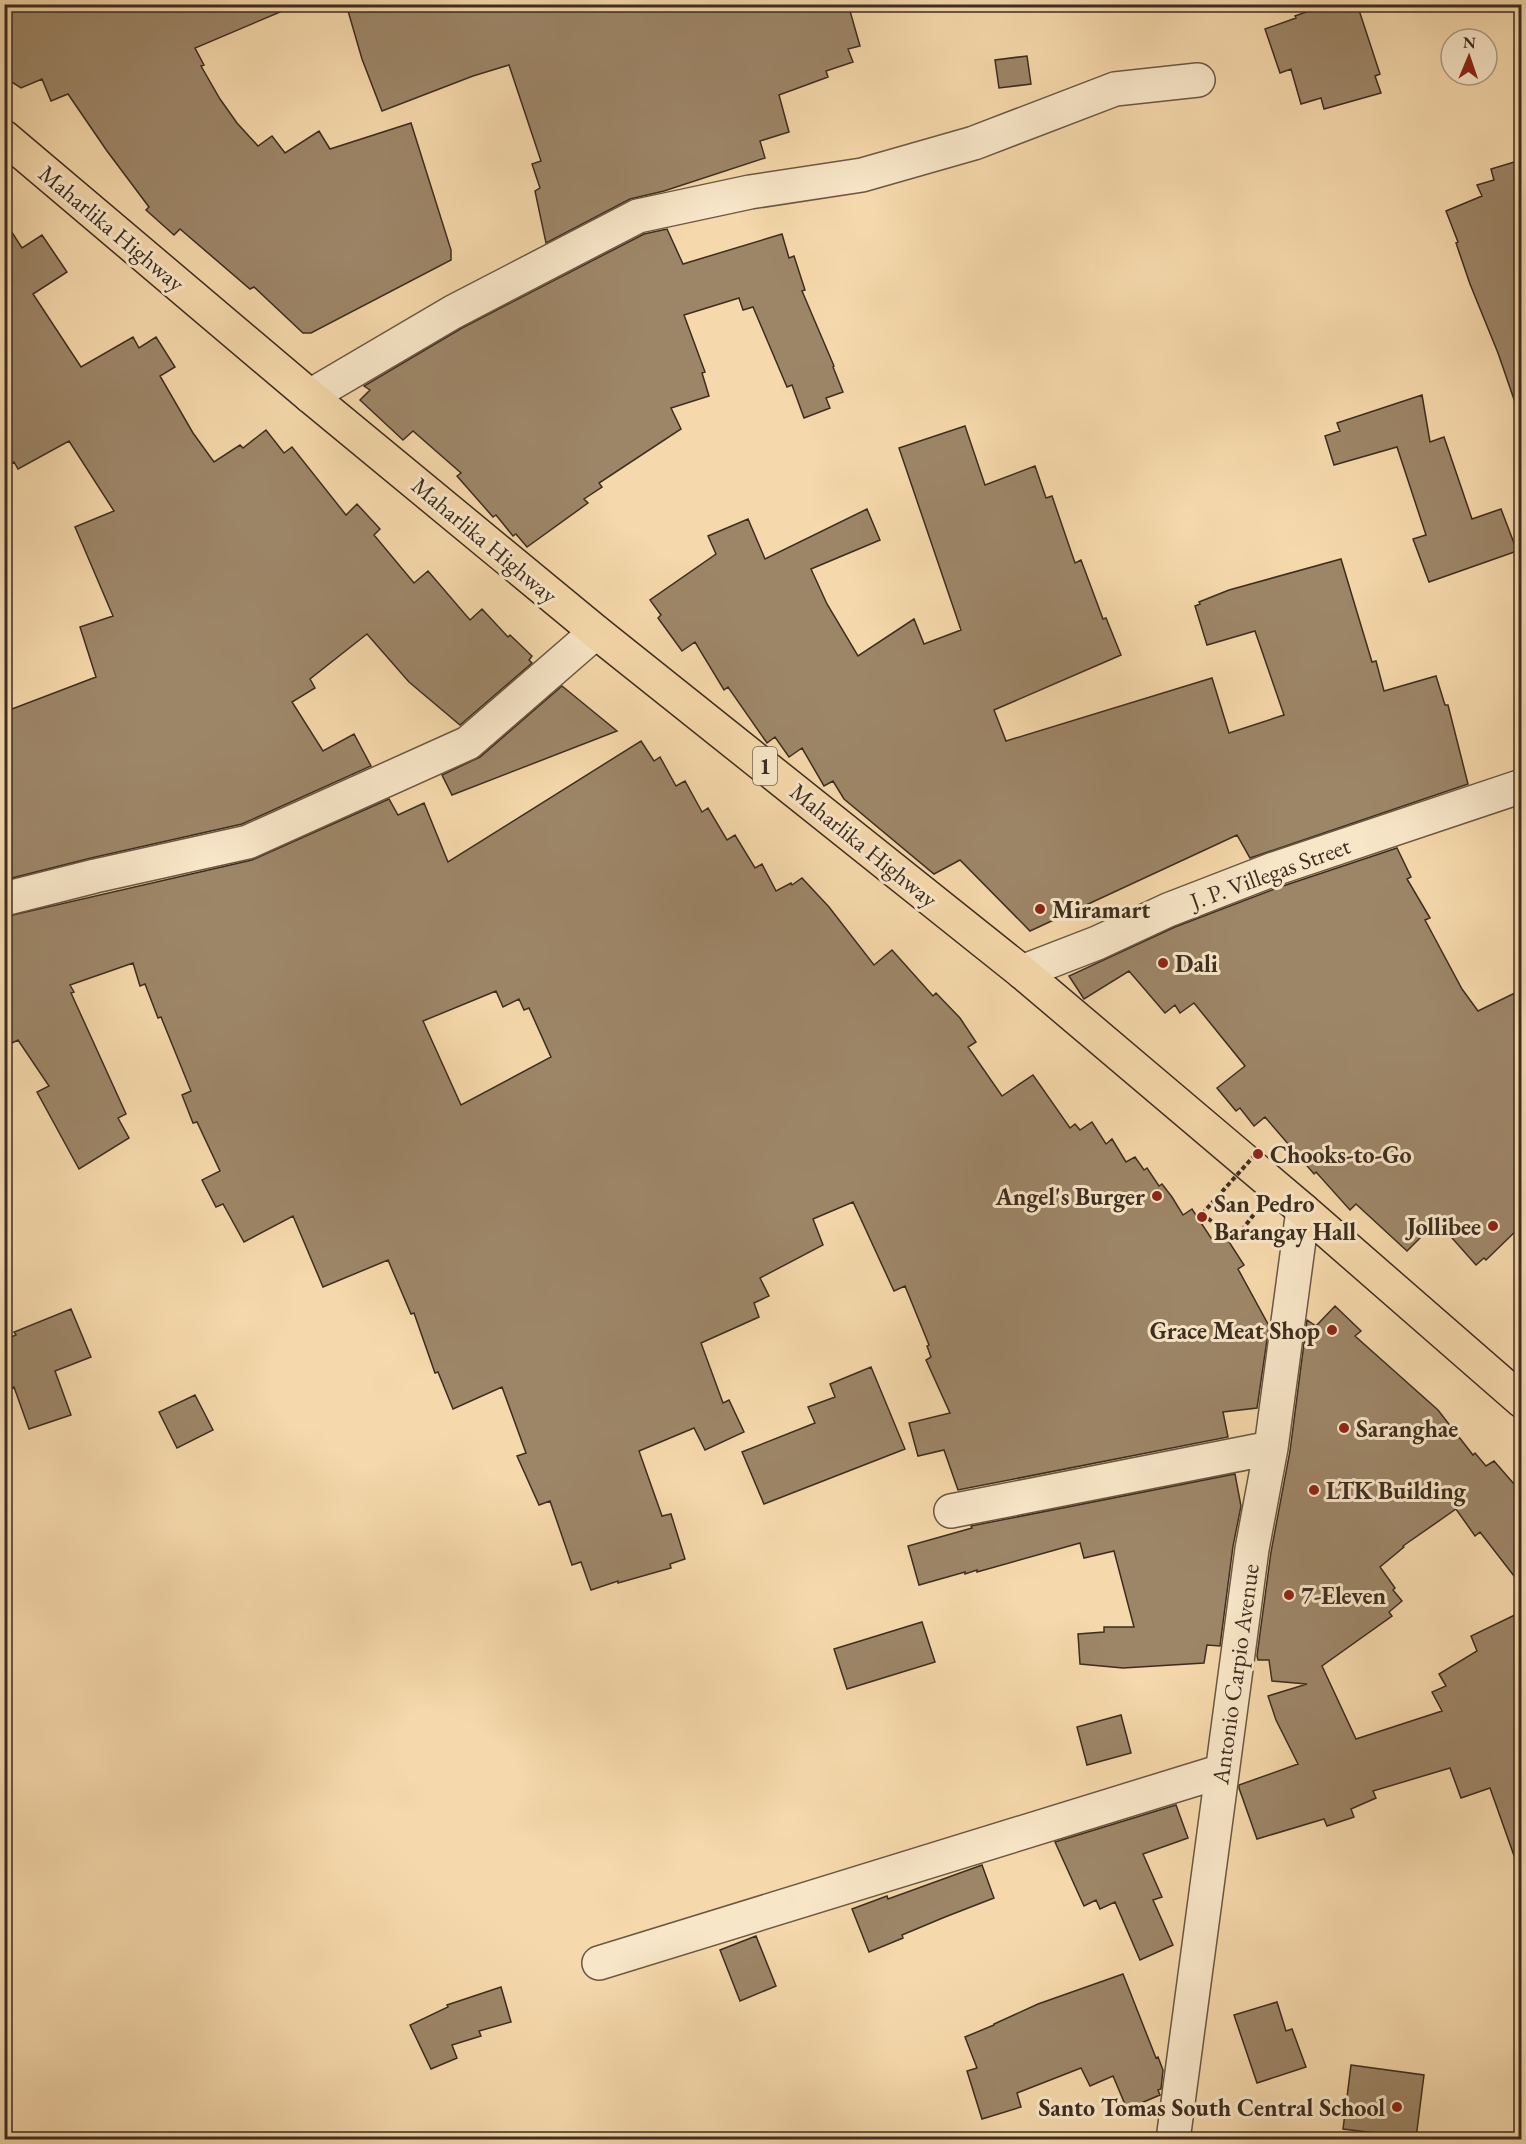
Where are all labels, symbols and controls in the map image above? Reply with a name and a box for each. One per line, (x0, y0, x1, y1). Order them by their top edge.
north arrow (1439, 27, 1499, 87)
text: N (1463, 32, 1476, 53)
street label: Maharlika Highway (33, 158, 192, 298)
street label: Maharlika Highway (406, 470, 565, 610)
road number: 1 (753, 747, 777, 785)
street label: Maharlika Highway (784, 776, 945, 914)
street label: J. P. Villegas Street (1184, 830, 1355, 917)
place label: Miramart (1052, 894, 1150, 925)
marker: Miramart (1033, 902, 1047, 916)
place label: Dali (1175, 948, 1218, 979)
marker: Dali (1156, 956, 1170, 970)
place label: Chooks-to-Go (1270, 1139, 1412, 1170)
marker: Chooks-to-Go (1251, 1147, 1265, 1161)
place label: Angel's Burger (995, 1181, 1145, 1213)
place label: San Pedro Barangay Hall (1214, 1188, 1356, 1248)
marker: Angel's Burger (1150, 1189, 1164, 1203)
marker: San Pedro Barangay Hall (1195, 1210, 1209, 1224)
place label: Jollibee (1405, 1211, 1481, 1242)
marker: Jollibee (1486, 1219, 1500, 1233)
place label: Grace Meat Shop (1150, 1315, 1320, 1346)
marker: Grace Meat Shop (1325, 1323, 1339, 1337)
place label: Saranghae (1356, 1413, 1458, 1445)
marker: Saranghae (1337, 1421, 1351, 1435)
place label: LTK Building (1326, 1475, 1467, 1507)
marker: LTK Building (1307, 1483, 1321, 1497)
street label: Antonio Carpio Avenue (1204, 1562, 1266, 1787)
place label: 7-Eleven (1301, 1580, 1386, 1611)
marker: 7-Eleven (1282, 1588, 1296, 1602)
place label: Santo Tomas South Central School (1038, 2092, 1385, 2123)
marker: Santo Tomas South Central School (1390, 2100, 1404, 2114)

